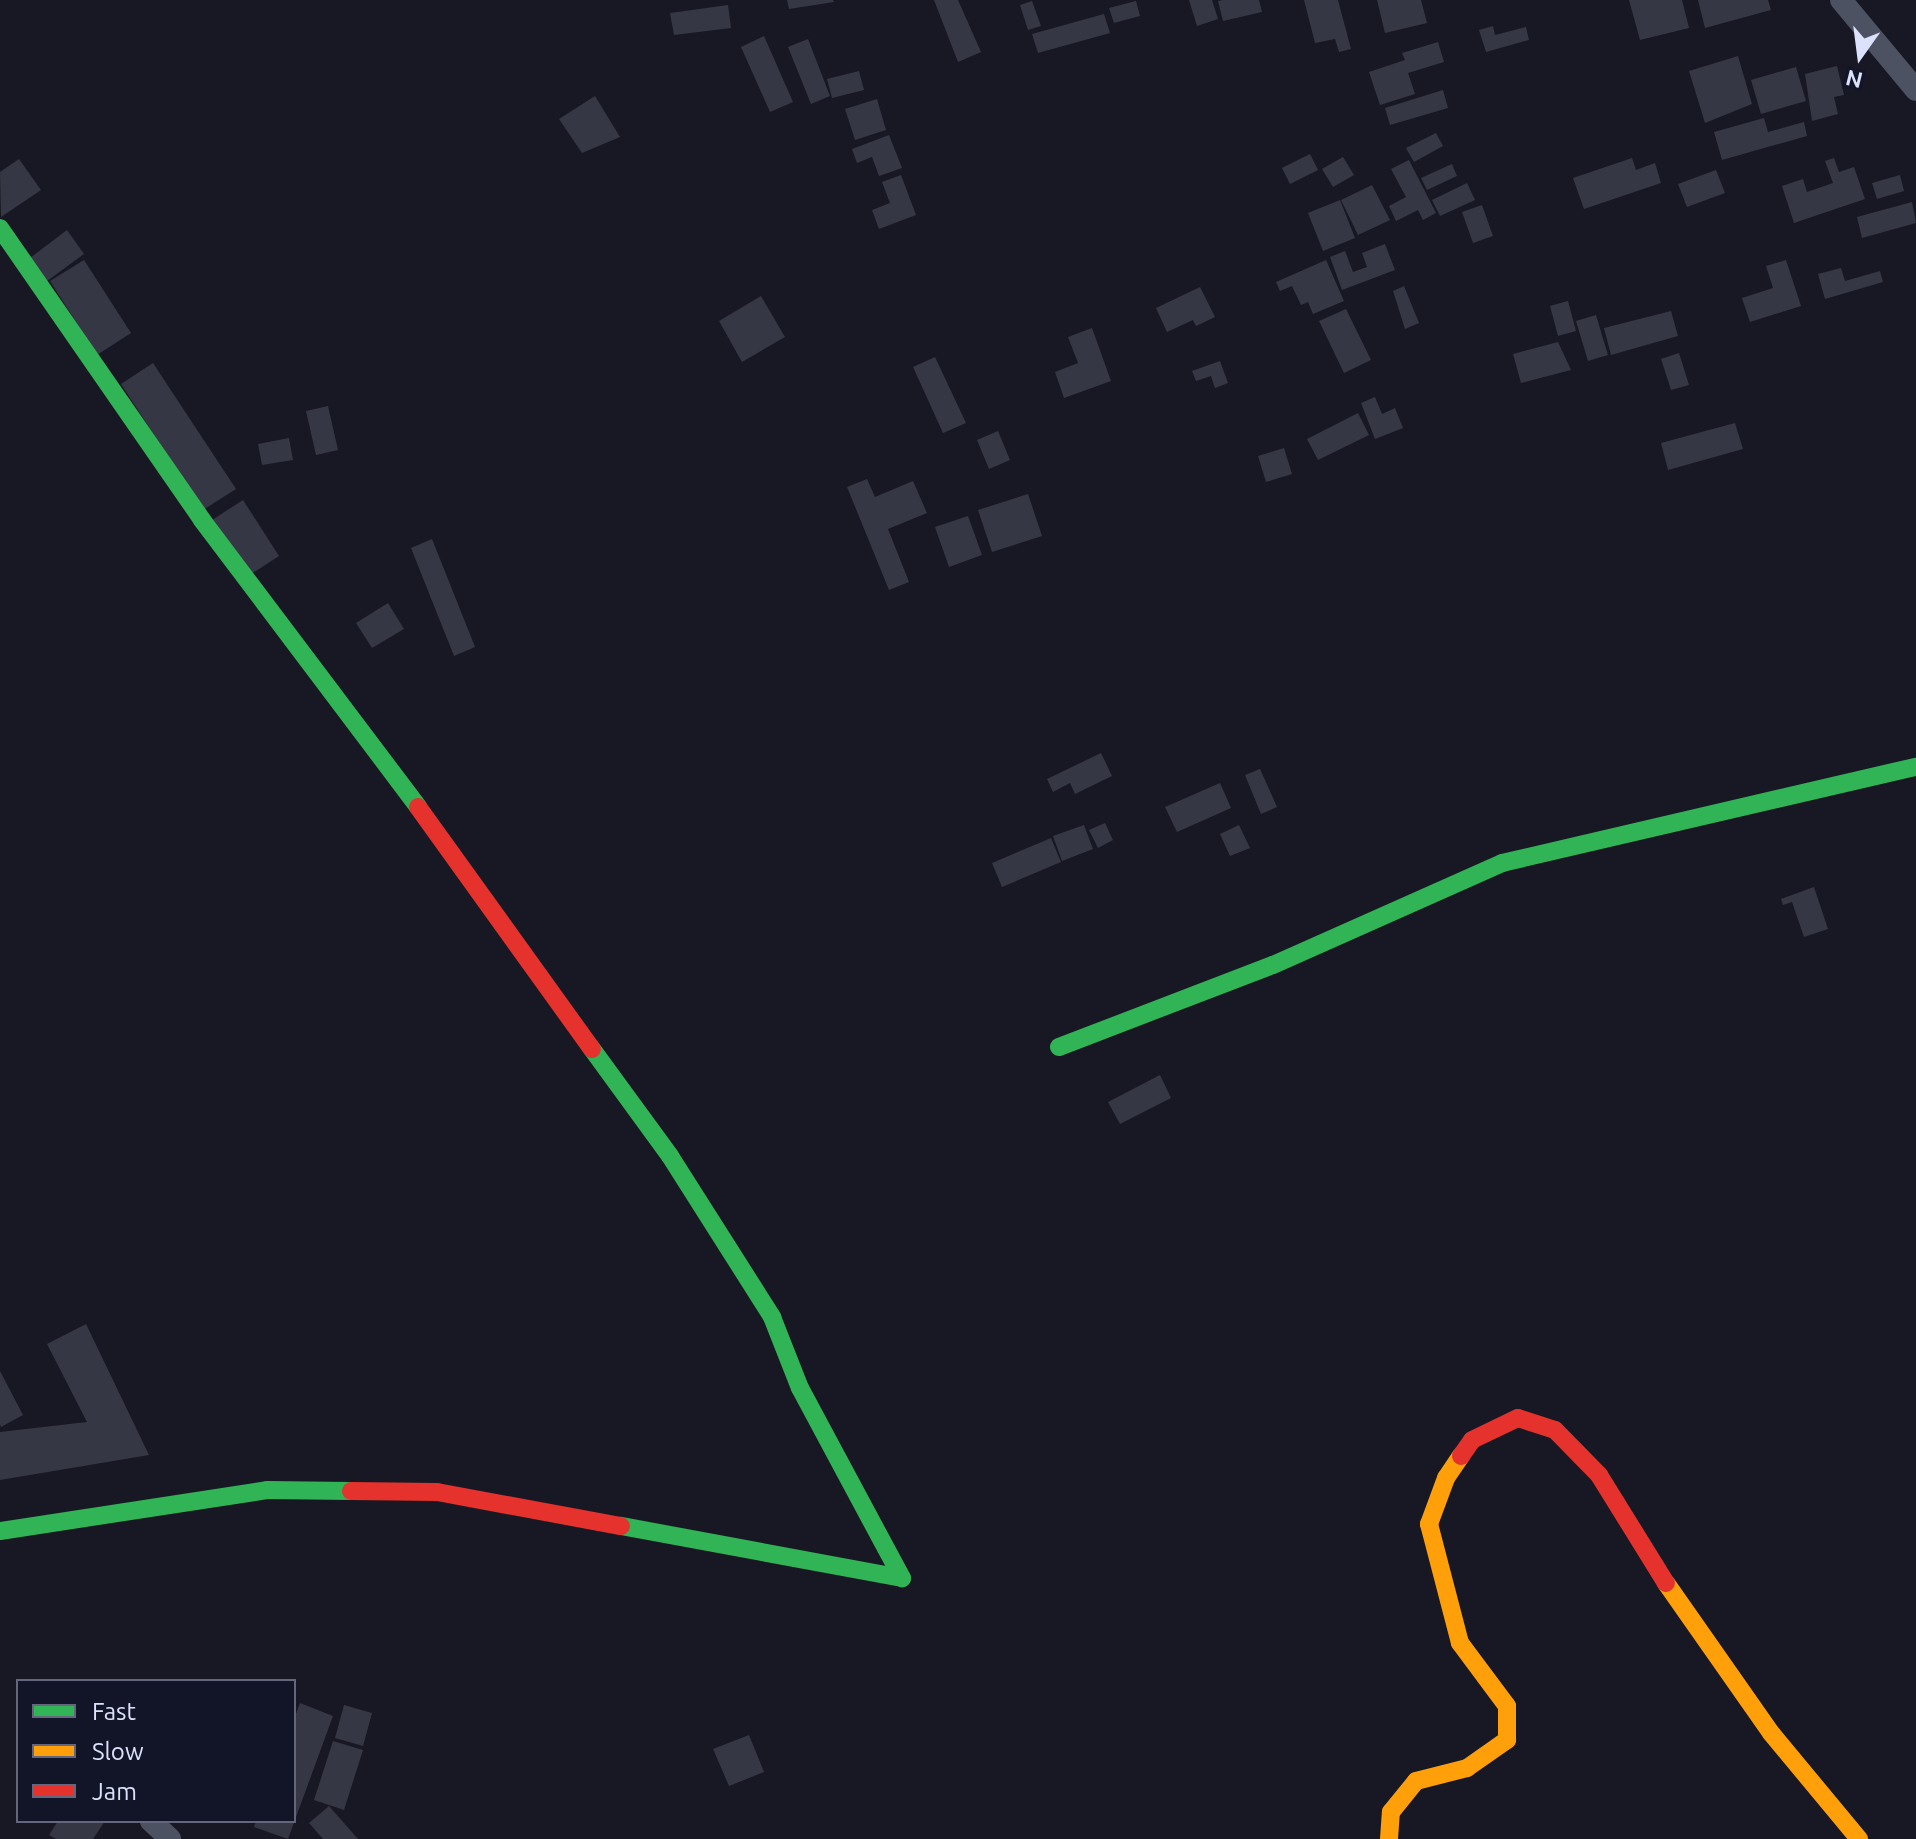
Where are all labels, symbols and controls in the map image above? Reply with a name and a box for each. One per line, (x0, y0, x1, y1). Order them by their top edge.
north arrow (1820, 16, 1900, 96)
text: N (1843, 66, 1865, 94)
legend (16, 1679, 296, 1823)
text: Fast (92, 1698, 136, 1725)
text: Slow (92, 1738, 144, 1765)
text: Jam (92, 1778, 137, 1805)

